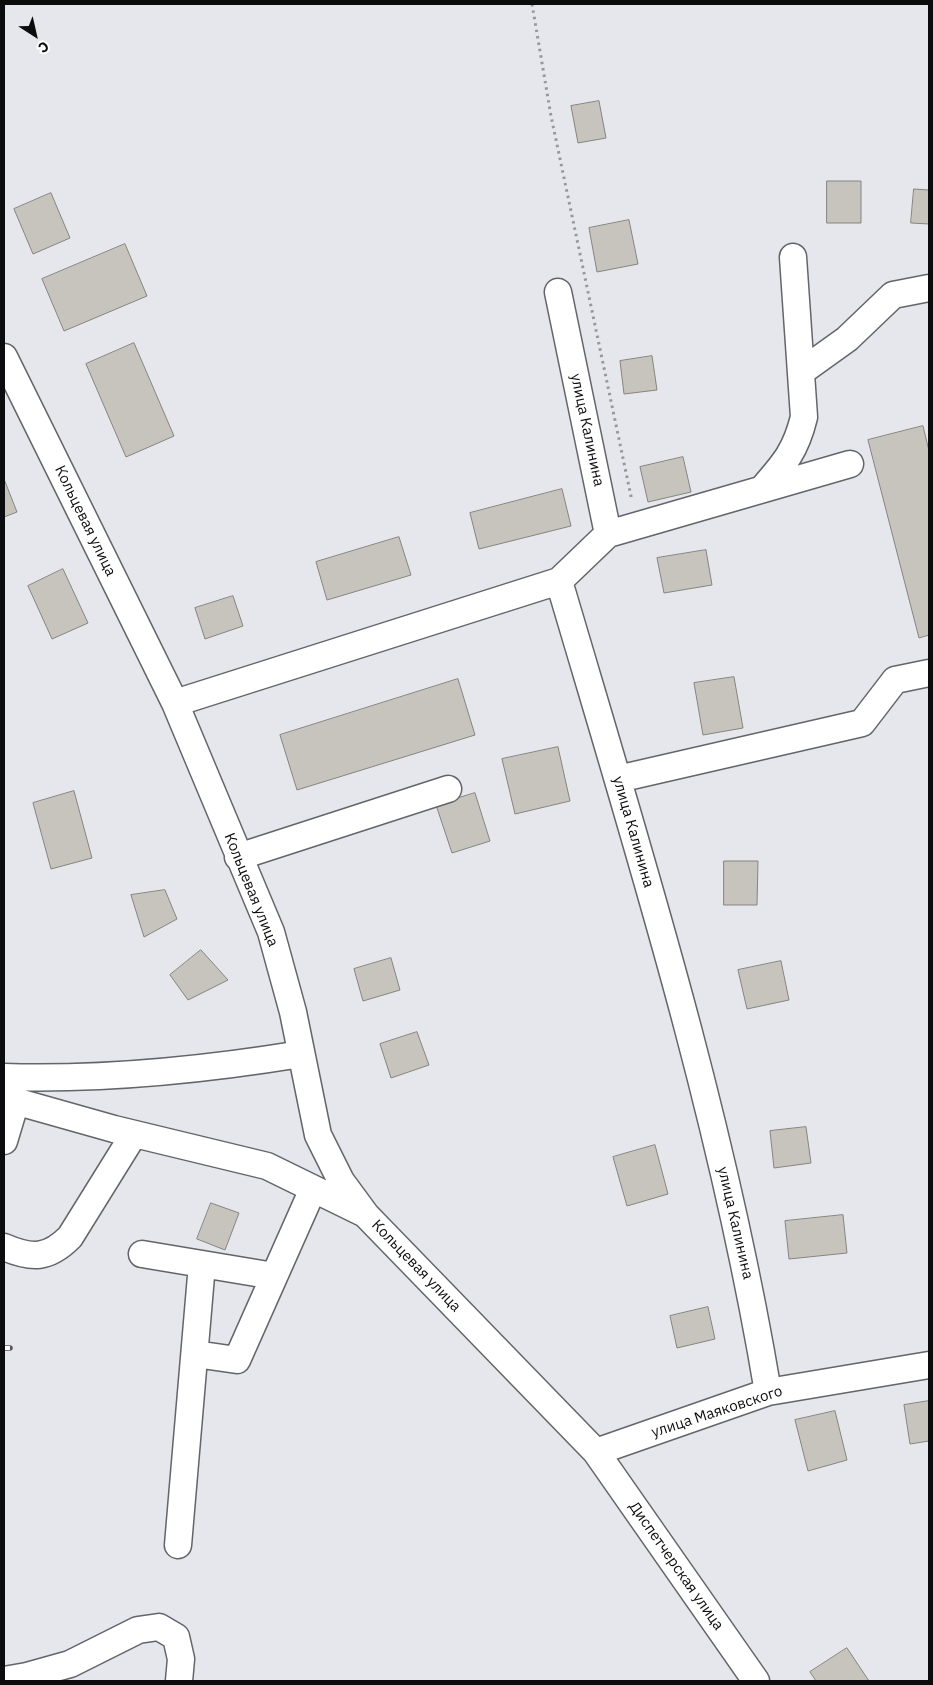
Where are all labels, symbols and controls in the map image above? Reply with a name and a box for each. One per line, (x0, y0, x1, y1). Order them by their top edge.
north arrow (10, 10, 60, 60)
text: С (35, 37, 53, 57)
street label: улица Калинина (566, 372, 608, 488)
street label: Кольцевая улица (50, 463, 120, 579)
street label: улица Калинина (609, 774, 657, 890)
street label: Кольцевая улица (220, 831, 282, 949)
street label: улица Калинина (713, 1165, 757, 1281)
street label: Кольцевая улица (368, 1216, 464, 1316)
street label: улица Маяковского (649, 1382, 785, 1442)
street label: Диспетчерская улица (625, 1498, 727, 1634)

